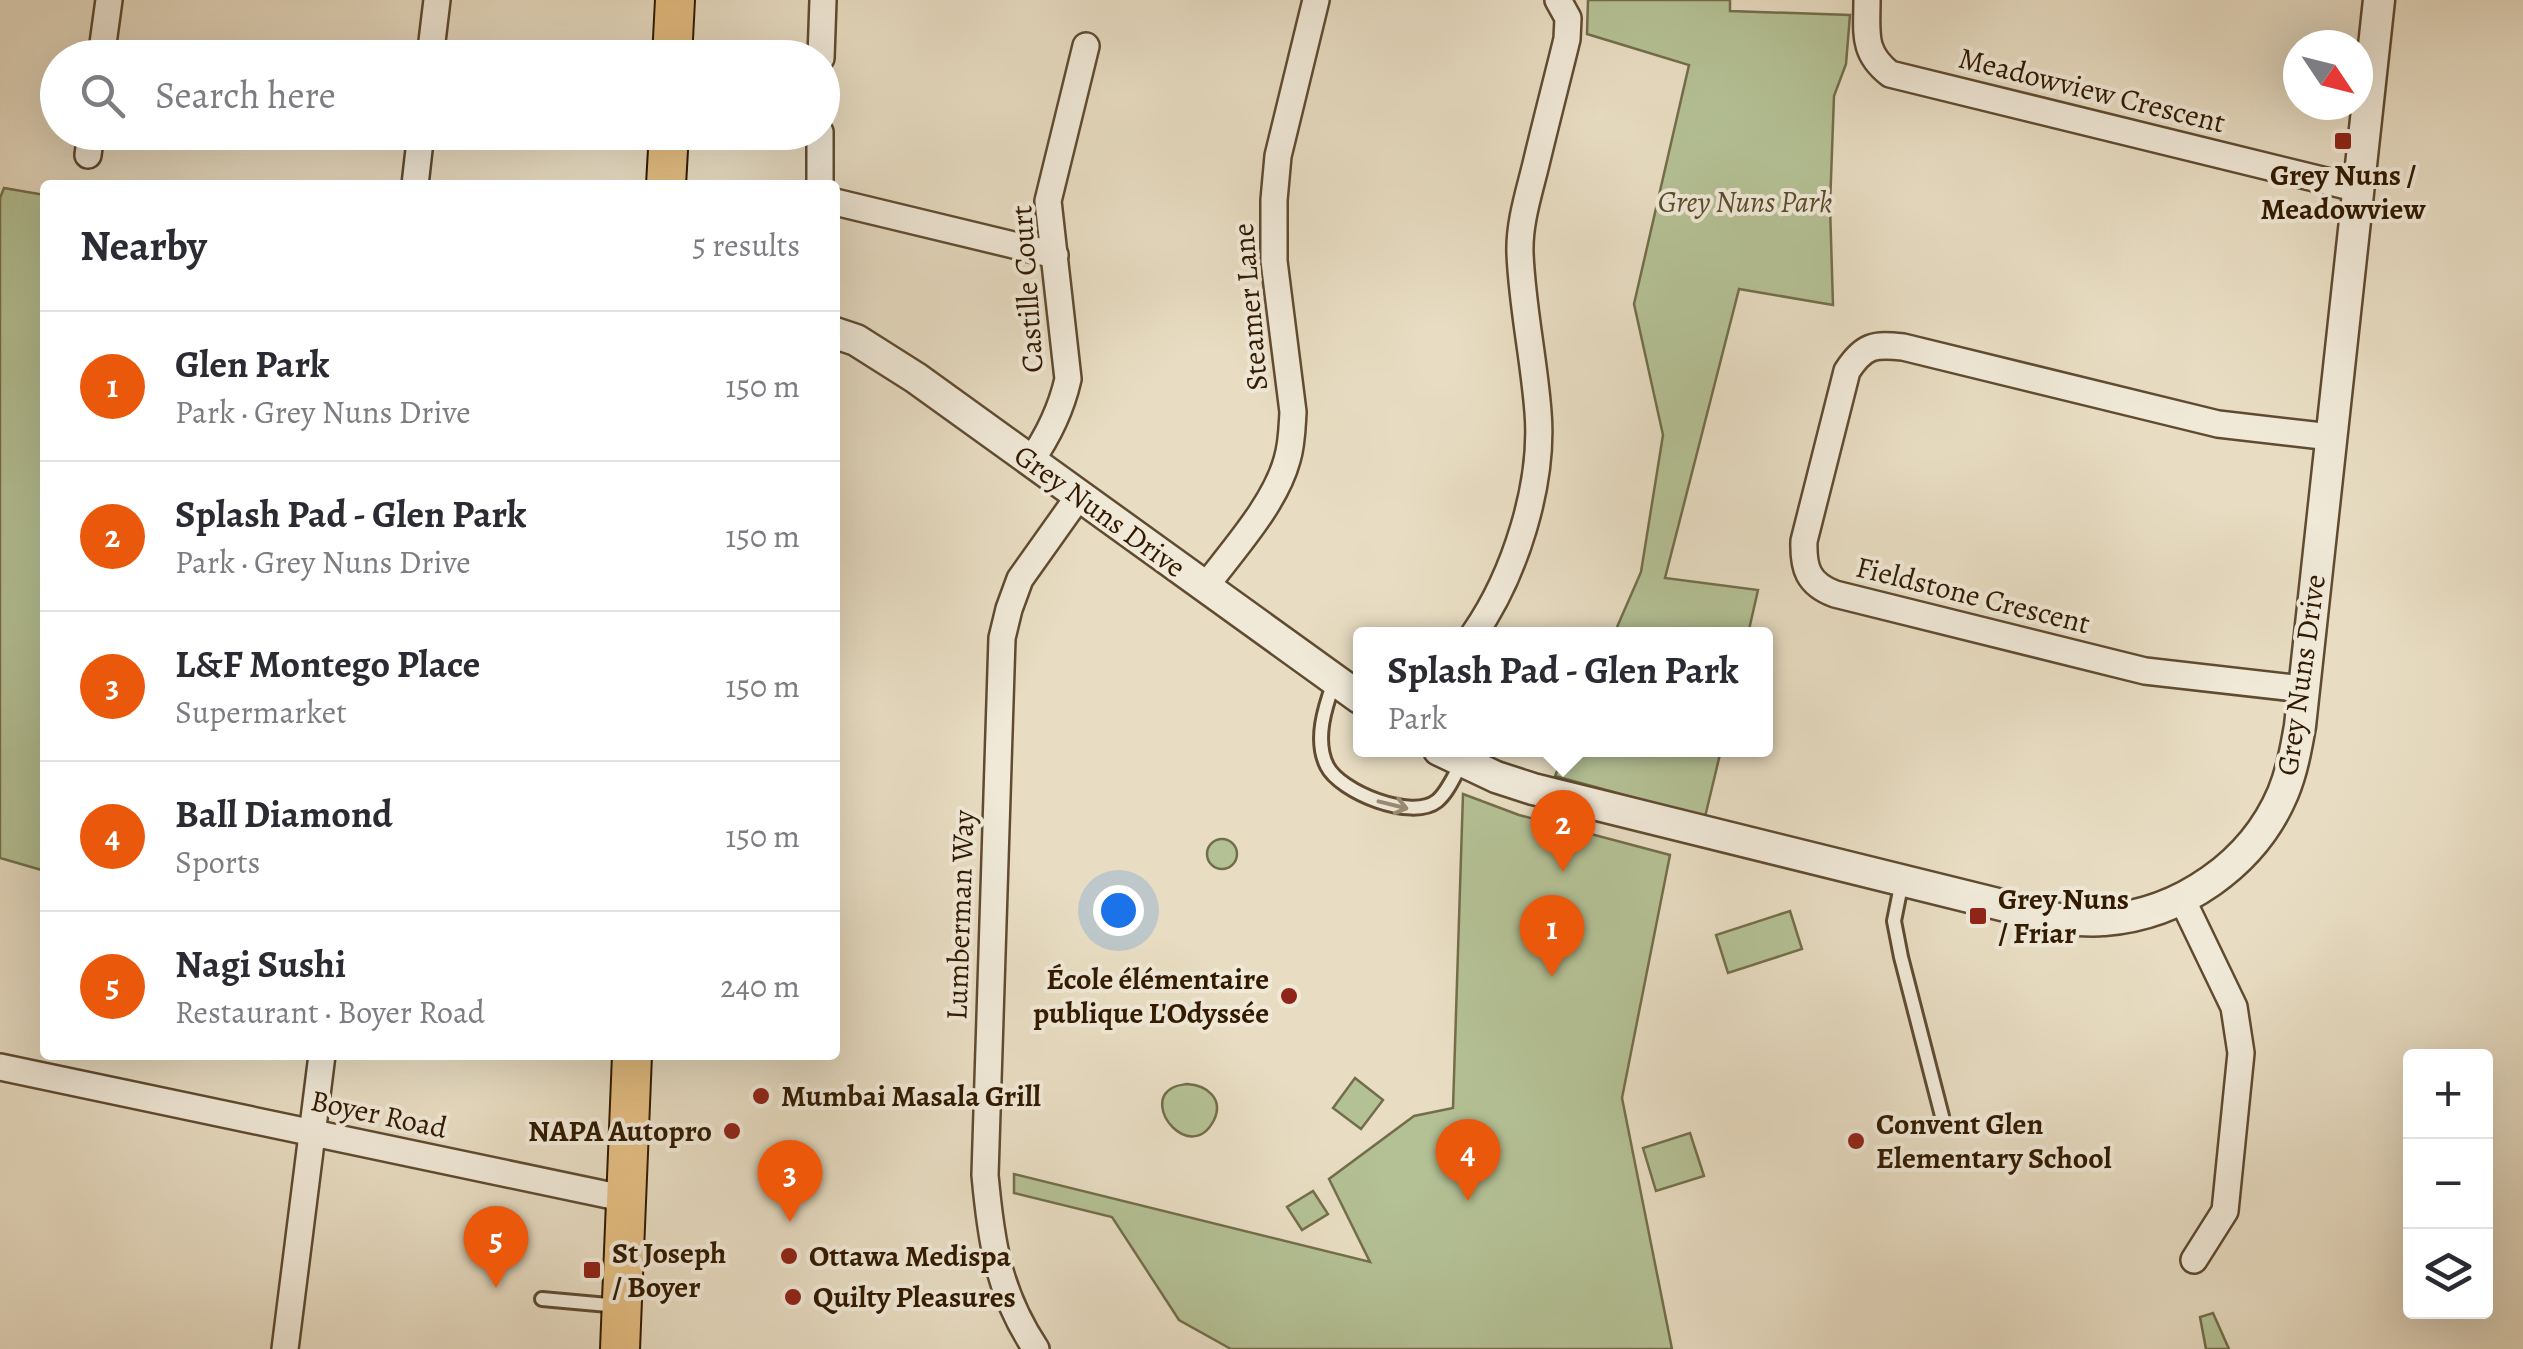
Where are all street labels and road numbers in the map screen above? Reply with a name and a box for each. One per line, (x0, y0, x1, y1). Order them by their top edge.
street label: Meadowview Crescent (1955, 38, 2229, 142)
street label: Castille Court (1001, 204, 1053, 374)
street label: Steamer Lane (1223, 222, 1277, 392)
street label: Grey Nuns Drive (1006, 435, 1194, 587)
street label: Fieldstone Crescent (1852, 547, 2094, 643)
street label: Grey Nuns Drive (2267, 572, 2335, 778)
street label: Lumberman Way (936, 809, 984, 1021)
street label: Boyer Road (307, 1080, 452, 1148)

